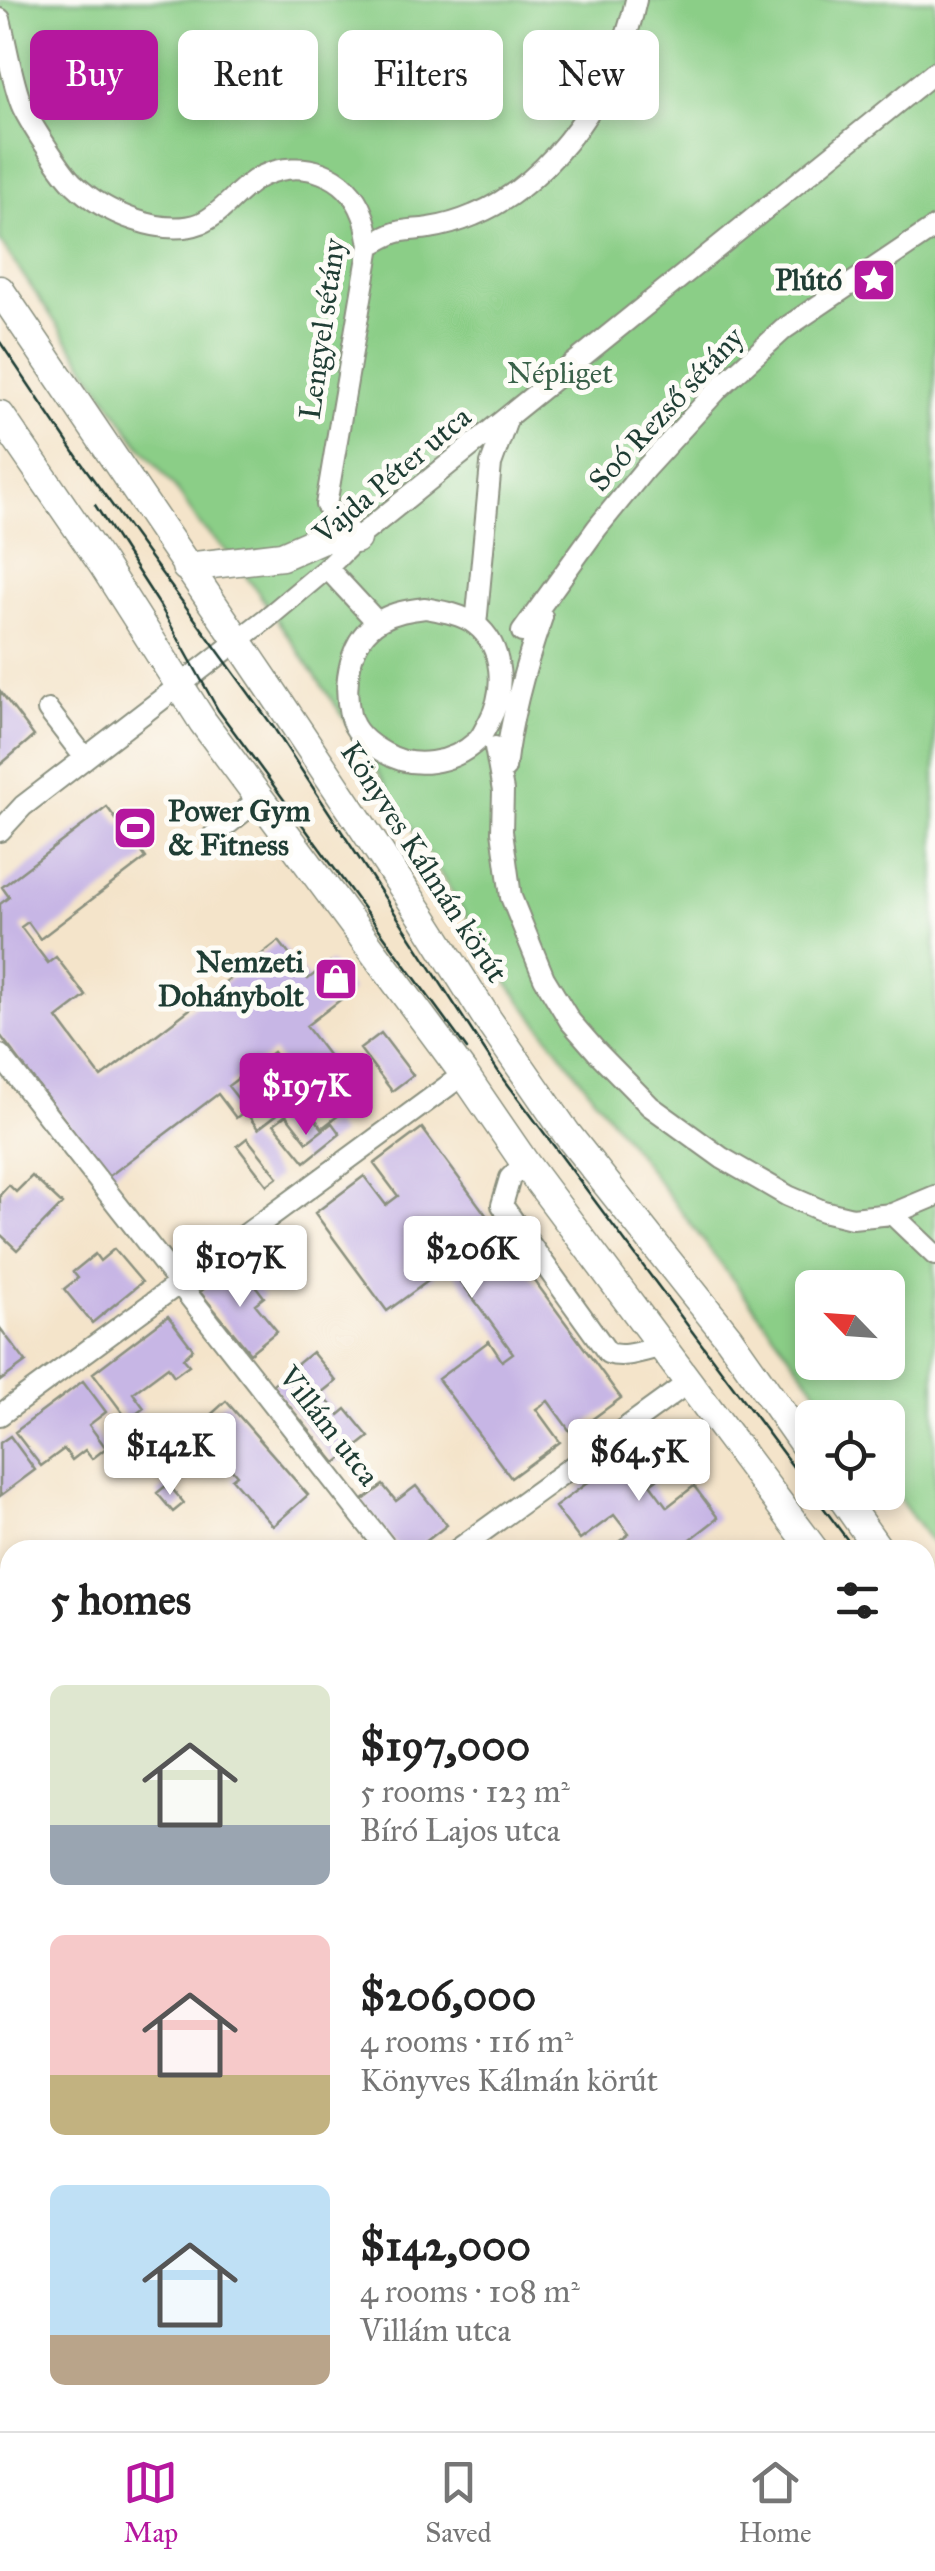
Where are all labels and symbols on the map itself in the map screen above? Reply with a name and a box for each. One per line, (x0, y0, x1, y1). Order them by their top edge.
street label: Lengyel sétány (291, 235, 353, 422)
place icon: Plútó (851, 257, 897, 303)
place label: Plútó (775, 262, 842, 298)
street label: Soó Rezső sétány (581, 319, 752, 498)
park label: Népliget (507, 355, 613, 391)
street label: Vajda Péter utca (305, 399, 478, 552)
street label: Könyves Kálmán körút (333, 735, 515, 989)
place label: Power Gym & Fitness (168, 793, 311, 863)
sports icon: Power Gym & Fitness (112, 805, 158, 851)
place label: Nemzeti Dohánybolt (158, 944, 305, 1014)
shop icon: Nemzeti Dohánybolt (313, 956, 359, 1002)
pin: $197K (236, 1053, 376, 1138)
pin: $206K (402, 1216, 542, 1301)
pin: $107K (170, 1225, 310, 1310)
north arrow (795, 1270, 905, 1380)
street label: Villám utca (271, 1358, 387, 1493)
pin: $142K (100, 1413, 240, 1498)
pin: $64.5K (558, 1419, 720, 1504)

